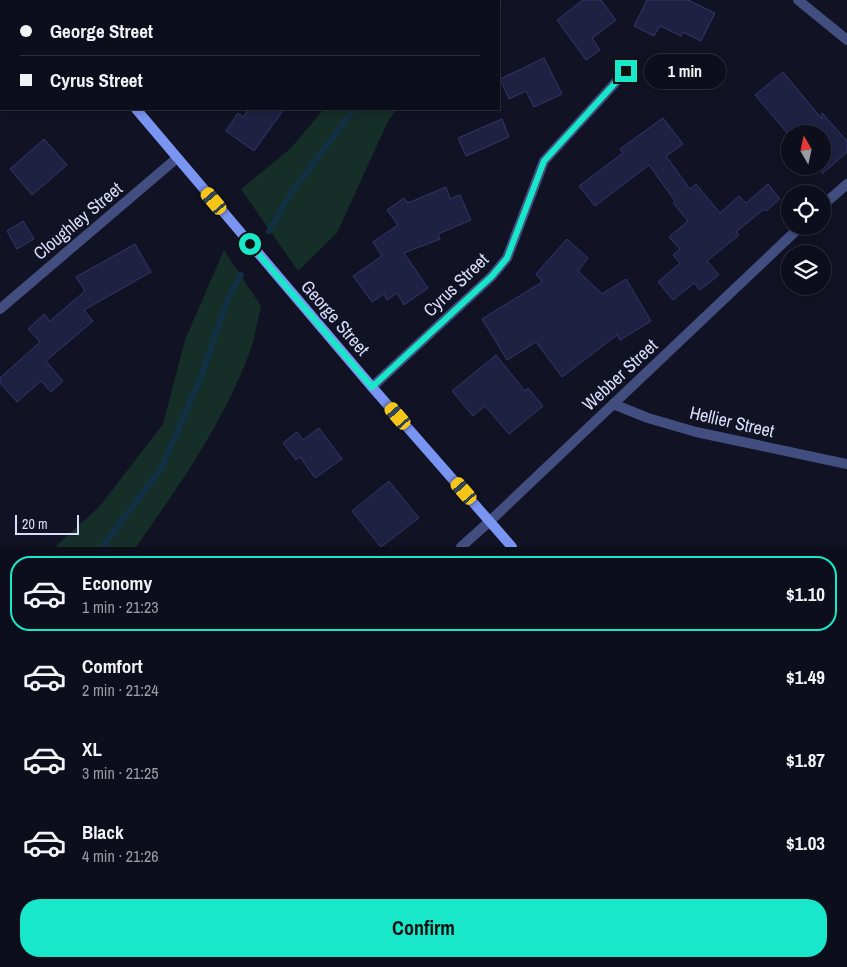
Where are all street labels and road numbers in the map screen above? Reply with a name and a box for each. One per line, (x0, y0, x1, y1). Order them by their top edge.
street label: Cloughley Street (28, 176, 128, 265)
street label: Cyrus Street (417, 247, 494, 322)
street label: George Street (296, 274, 375, 361)
street label: Webber Street (576, 333, 663, 416)
street label: Hellier Street (687, 400, 777, 443)

